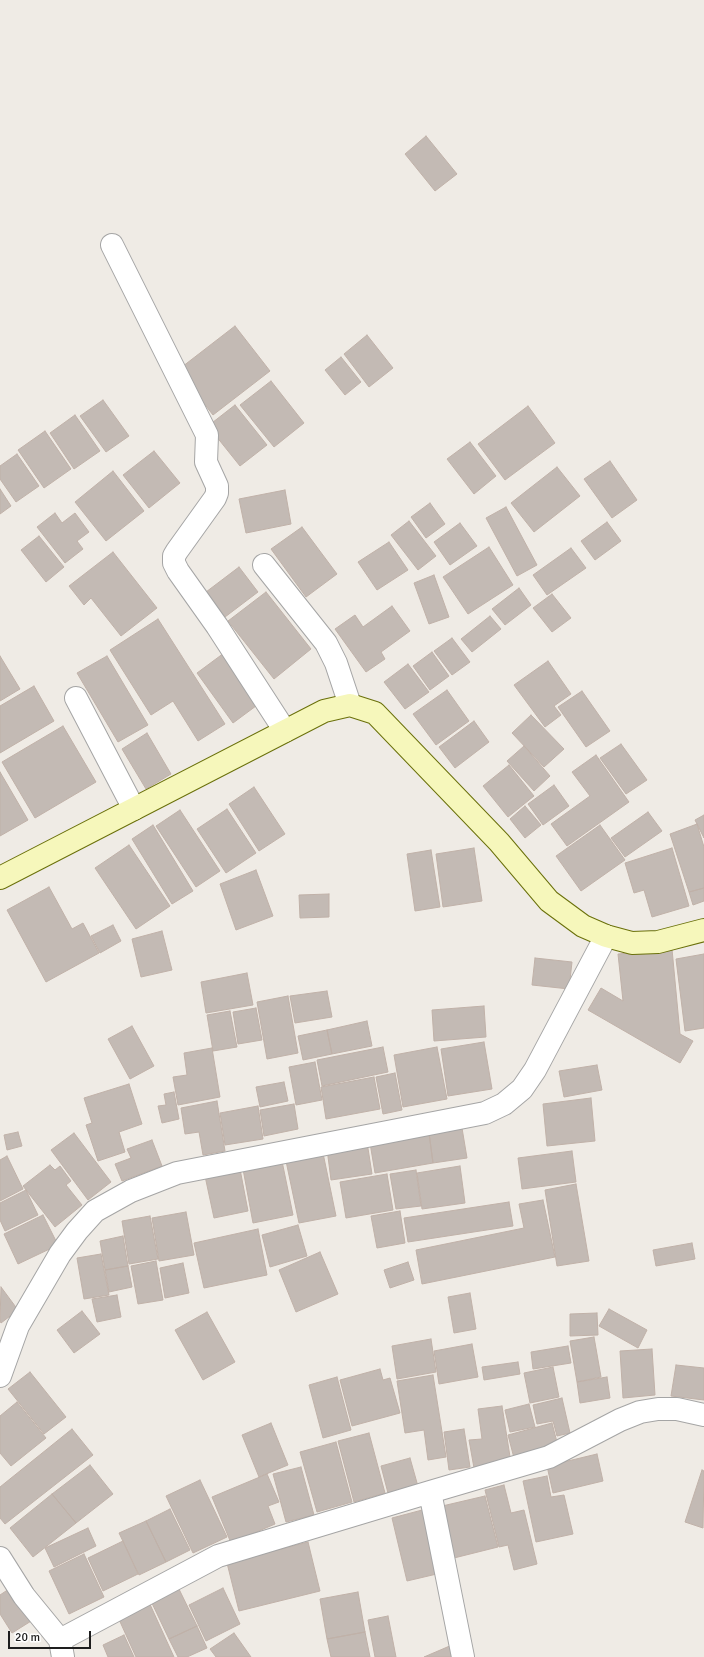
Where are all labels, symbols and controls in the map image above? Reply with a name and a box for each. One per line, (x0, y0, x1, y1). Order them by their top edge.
scale bar (10, 1623, 93, 1649)
text: 20 m (15, 1630, 40, 1645)

